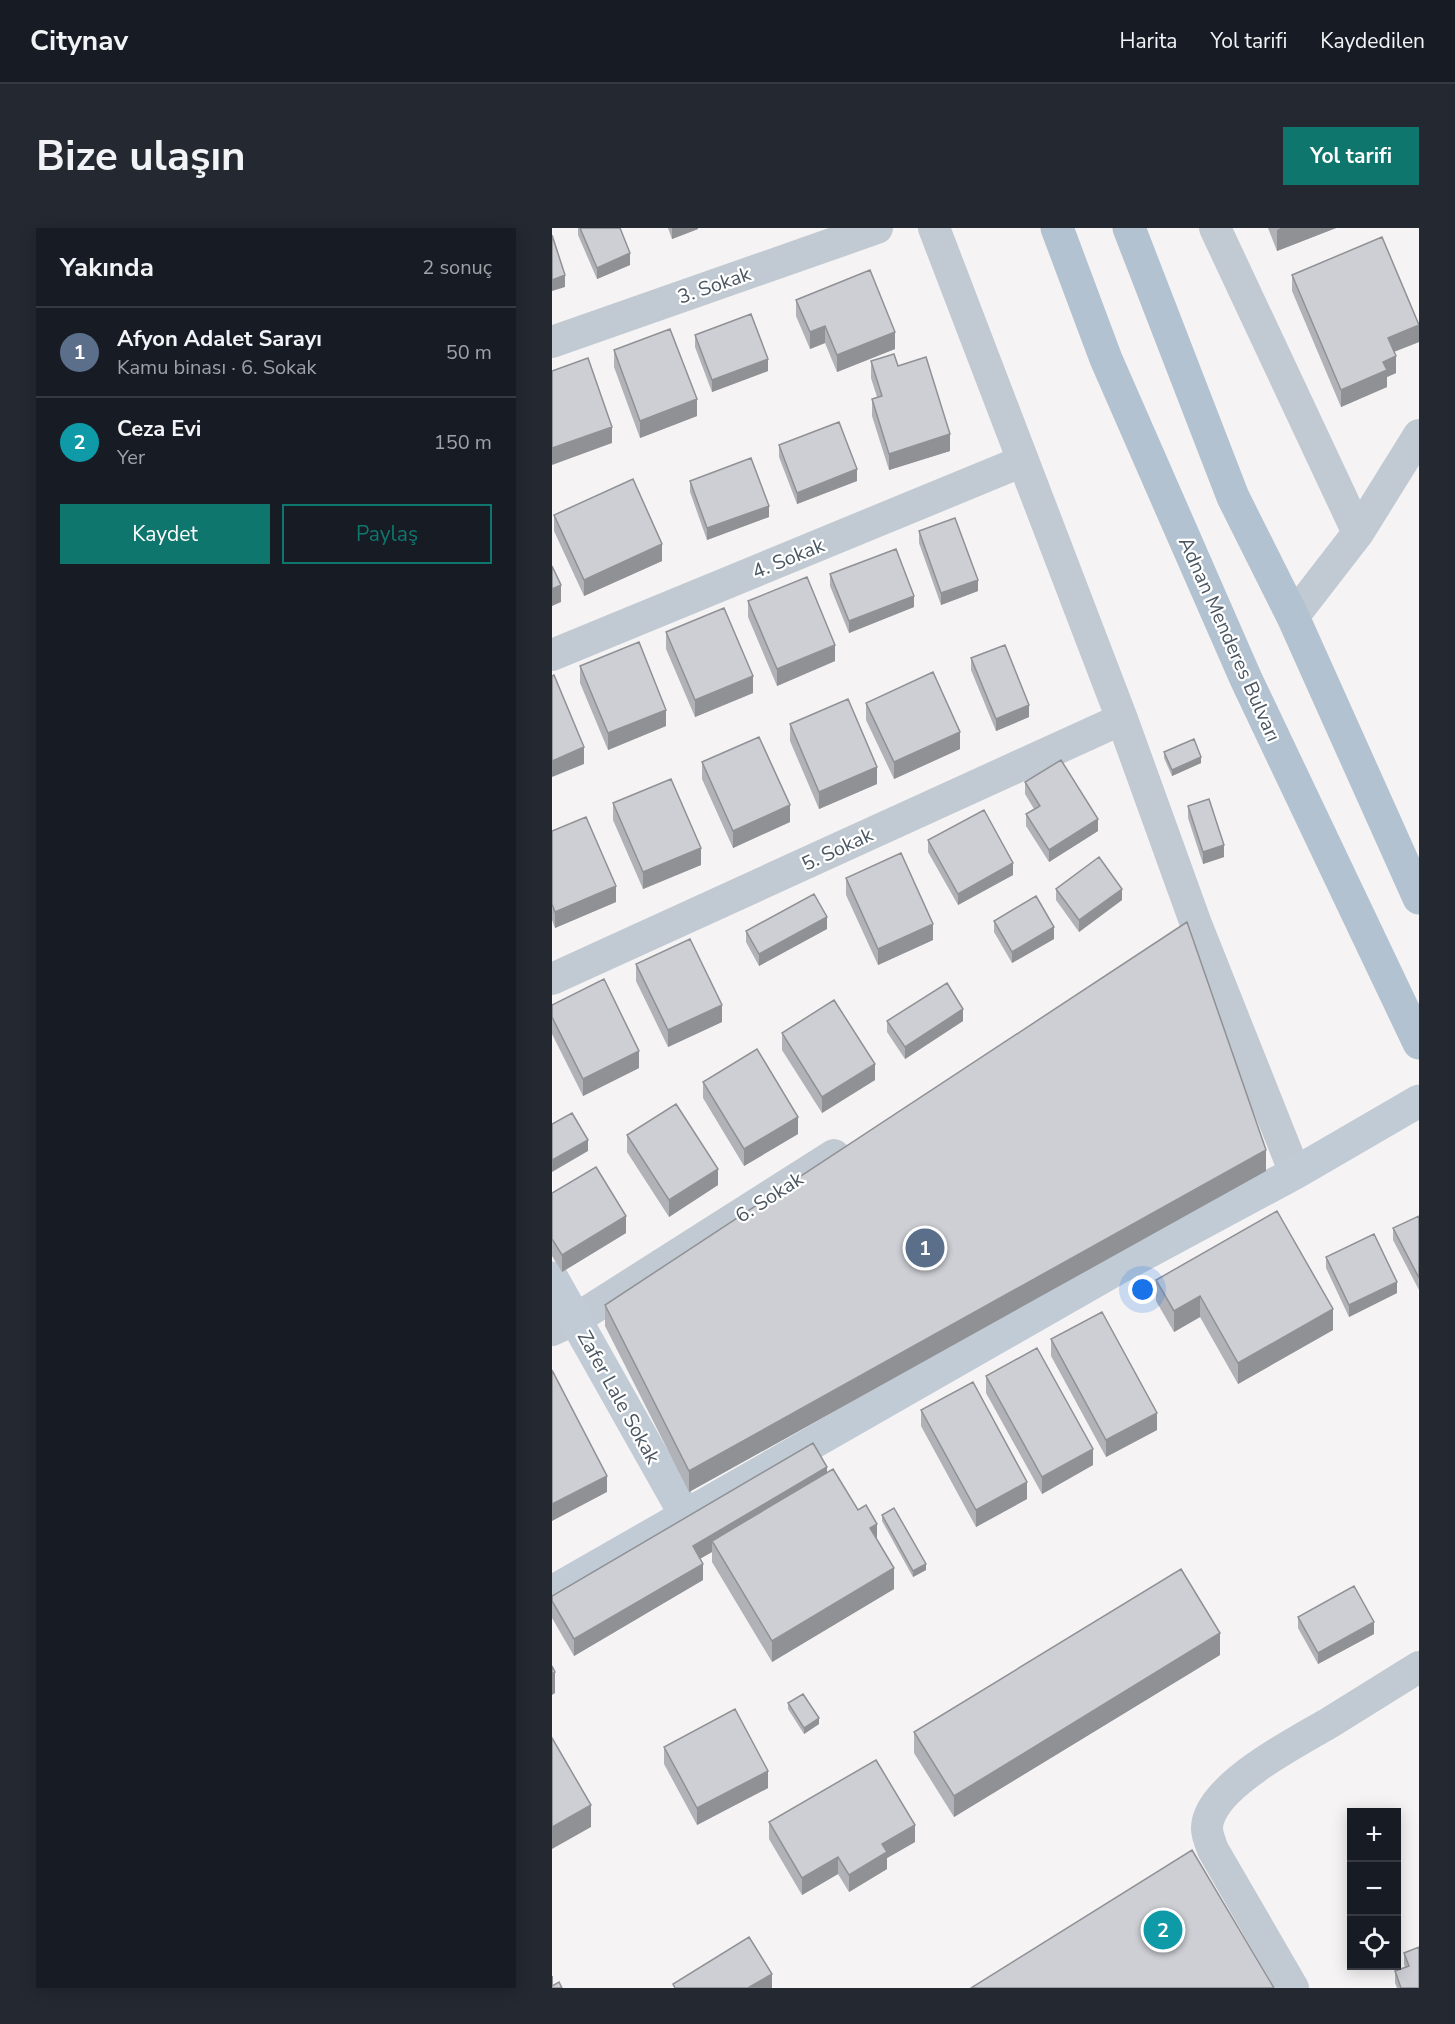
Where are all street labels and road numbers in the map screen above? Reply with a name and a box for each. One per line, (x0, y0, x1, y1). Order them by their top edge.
street label: 3. Sokak (674, 260, 755, 311)
street label: 4. Sokak (748, 531, 829, 585)
street label: Adnan Menderes Bulvarı (1172, 533, 1287, 746)
street label: 5. Sokak (797, 821, 878, 878)
street label: 6. Sokak (730, 1165, 809, 1229)
street label: Zafer Lale Sokak (571, 1326, 667, 1470)

